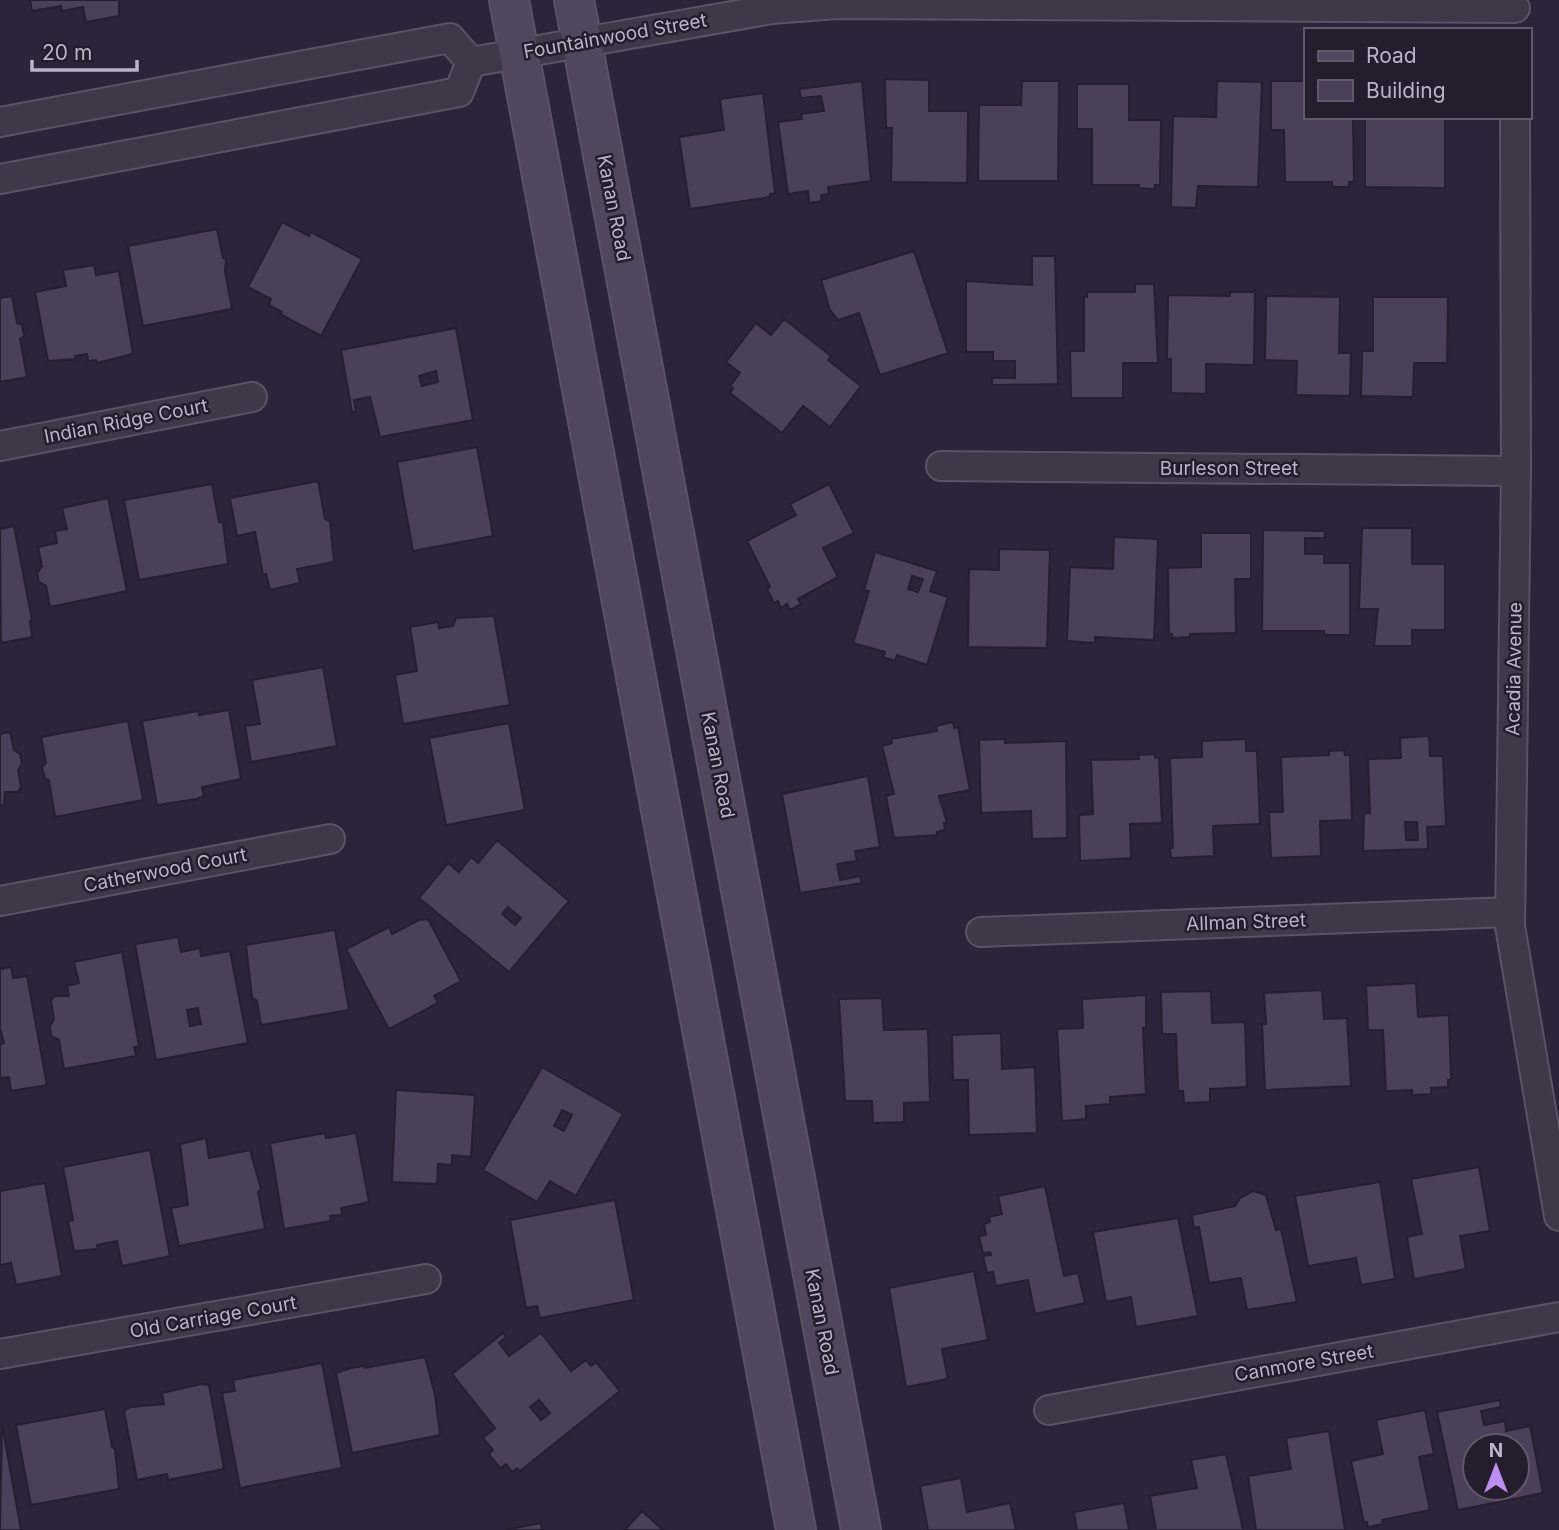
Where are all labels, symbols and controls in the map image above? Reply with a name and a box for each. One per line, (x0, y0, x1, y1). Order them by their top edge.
street label: Fountainwood Street (522, 9, 708, 63)
scale bar (32, 28, 136, 72)
legend (1304, 28, 1531, 119)
text: 20 m (42, 40, 92, 65)
text: Road (1366, 43, 1417, 68)
text: Building (1366, 78, 1446, 103)
street label: Kanan Road (592, 153, 636, 263)
street label: Indian Ridge Court (42, 394, 210, 448)
street label: Burleson Street (1160, 457, 1298, 480)
street label: Acadia Avenue (1501, 602, 1527, 736)
street label: Kanan Road (696, 710, 740, 820)
street label: Catherwood Court (82, 843, 248, 897)
street label: Allman Street (1186, 908, 1306, 936)
street label: Kanan Road (800, 1267, 844, 1377)
street label: Old Carriage Court (128, 1291, 298, 1343)
street label: Canmore Street (1233, 1339, 1375, 1387)
north arrow (1461, 1432, 1531, 1502)
text: N (1489, 1439, 1503, 1462)

